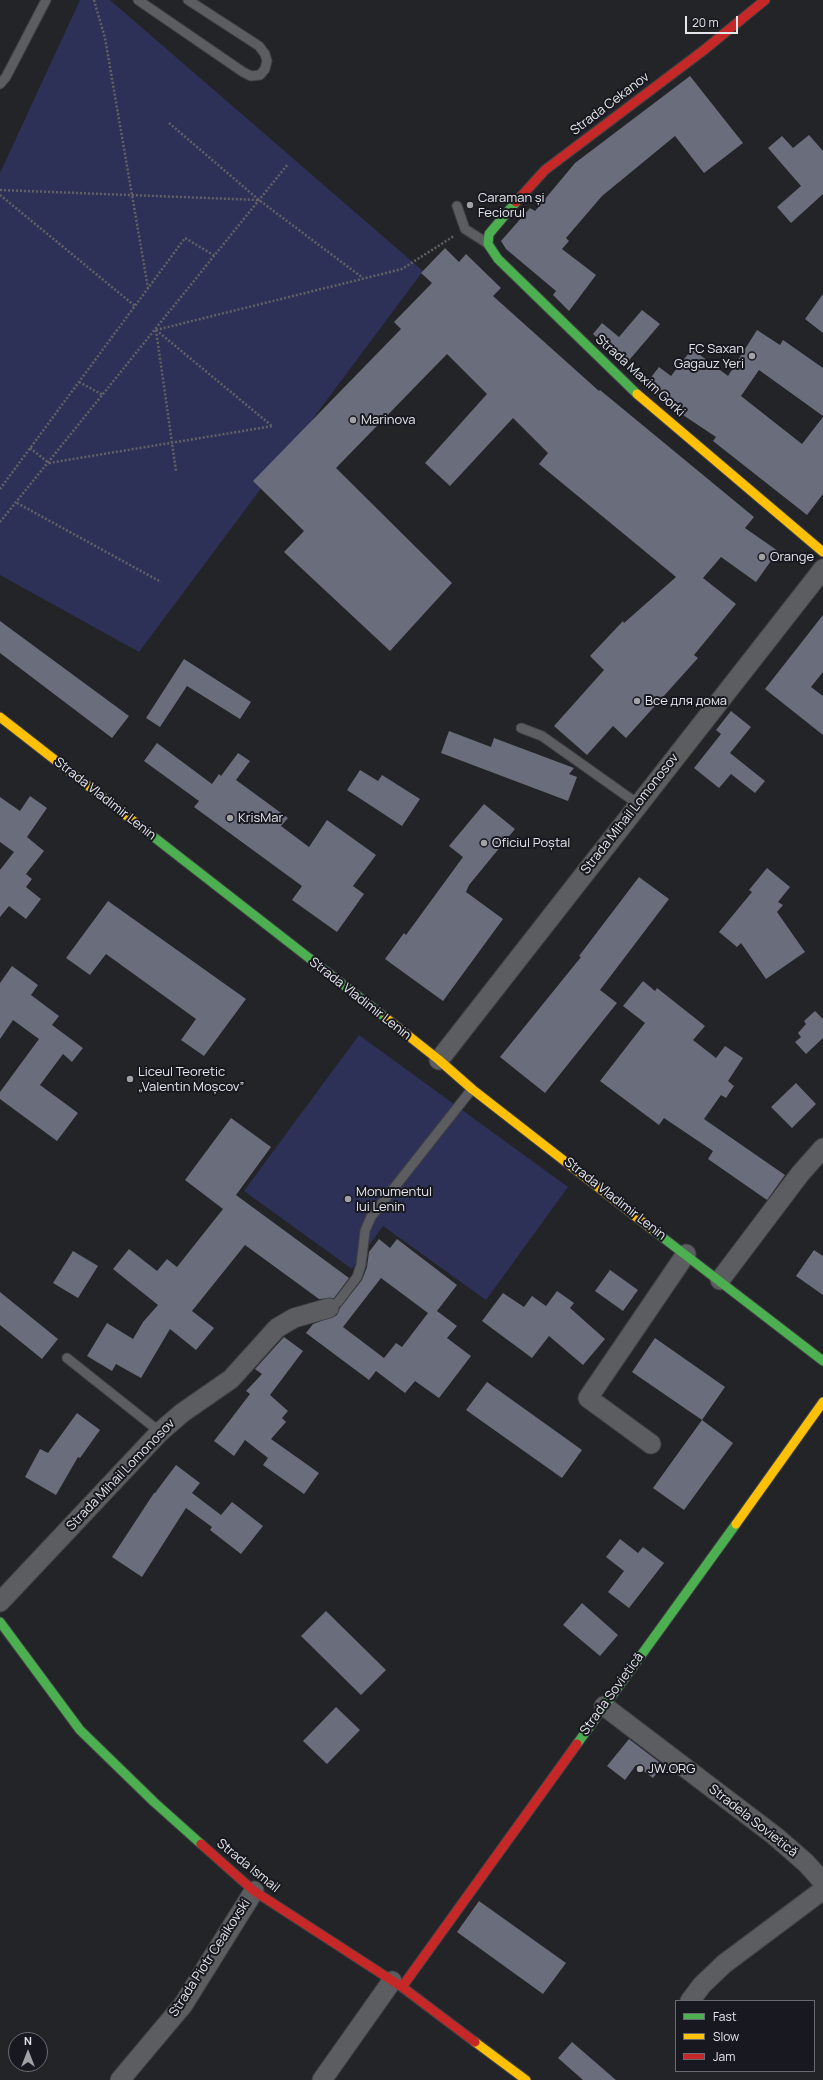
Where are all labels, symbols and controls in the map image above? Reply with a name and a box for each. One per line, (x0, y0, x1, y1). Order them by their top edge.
scale bar (687, 8, 740, 34)
text: 20 m (692, 14, 719, 31)
street label: Strada Cekanov (568, 69, 652, 139)
place label: Caraman și Feciorul (478, 190, 545, 221)
marker: Caraman și Feciorul (465, 200, 475, 210)
street label: Strada Maxim Gorki (592, 332, 688, 420)
place label: FC Saxan Gagauz Yeri (674, 341, 744, 372)
marker: FC Saxan Gagauz Yeri (747, 351, 757, 361)
place label: Marinova (361, 412, 415, 428)
marker: Marinova (348, 415, 358, 425)
place label: Orange (770, 549, 814, 565)
marker: Orange (757, 552, 767, 562)
place label: Все для дома (645, 693, 727, 709)
marker: Все для дома (632, 696, 642, 706)
street label: Strada Mihail Lomonosov (578, 750, 682, 878)
street label: Strada Vladimir Lenin (51, 754, 159, 844)
place label: KrisMar (238, 810, 283, 826)
marker: KrisMar (225, 813, 235, 823)
place label: Oficiul Poștal (492, 835, 570, 851)
marker: Oficiul Poștal (479, 838, 489, 848)
street label: Strada Vladimir Lenin (306, 954, 414, 1044)
place label: Liceul Teoretic „Valentin Moșcov” (138, 1064, 244, 1095)
marker: Liceul Teoretic „Valentin Moșcov” (125, 1074, 135, 1084)
street label: Strada Vladimir Lenin (561, 1154, 669, 1244)
place label: Monumentul lui Lenin (356, 1184, 432, 1215)
marker: Monumentul lui Lenin (343, 1194, 353, 1204)
street label: Strada Mihail Lomonosov (64, 1416, 178, 1534)
street label: Strada Sovietică (577, 1650, 647, 1738)
place label: JW.ORG (648, 1761, 695, 1777)
marker: JW.ORG (635, 1764, 645, 1774)
street label: Stradela Sovietică (706, 1782, 800, 1860)
street label: Strada Ismail (213, 1836, 283, 1896)
street label: Strada Piotr Ceaikovski (166, 1896, 254, 2020)
legend (675, 2000, 815, 2072)
text: Fast (713, 2008, 737, 2025)
text: Slow (713, 2028, 739, 2045)
north arrow (8, 2032, 48, 2072)
text: N (24, 2033, 32, 2048)
text: Jam (713, 2048, 735, 2065)

